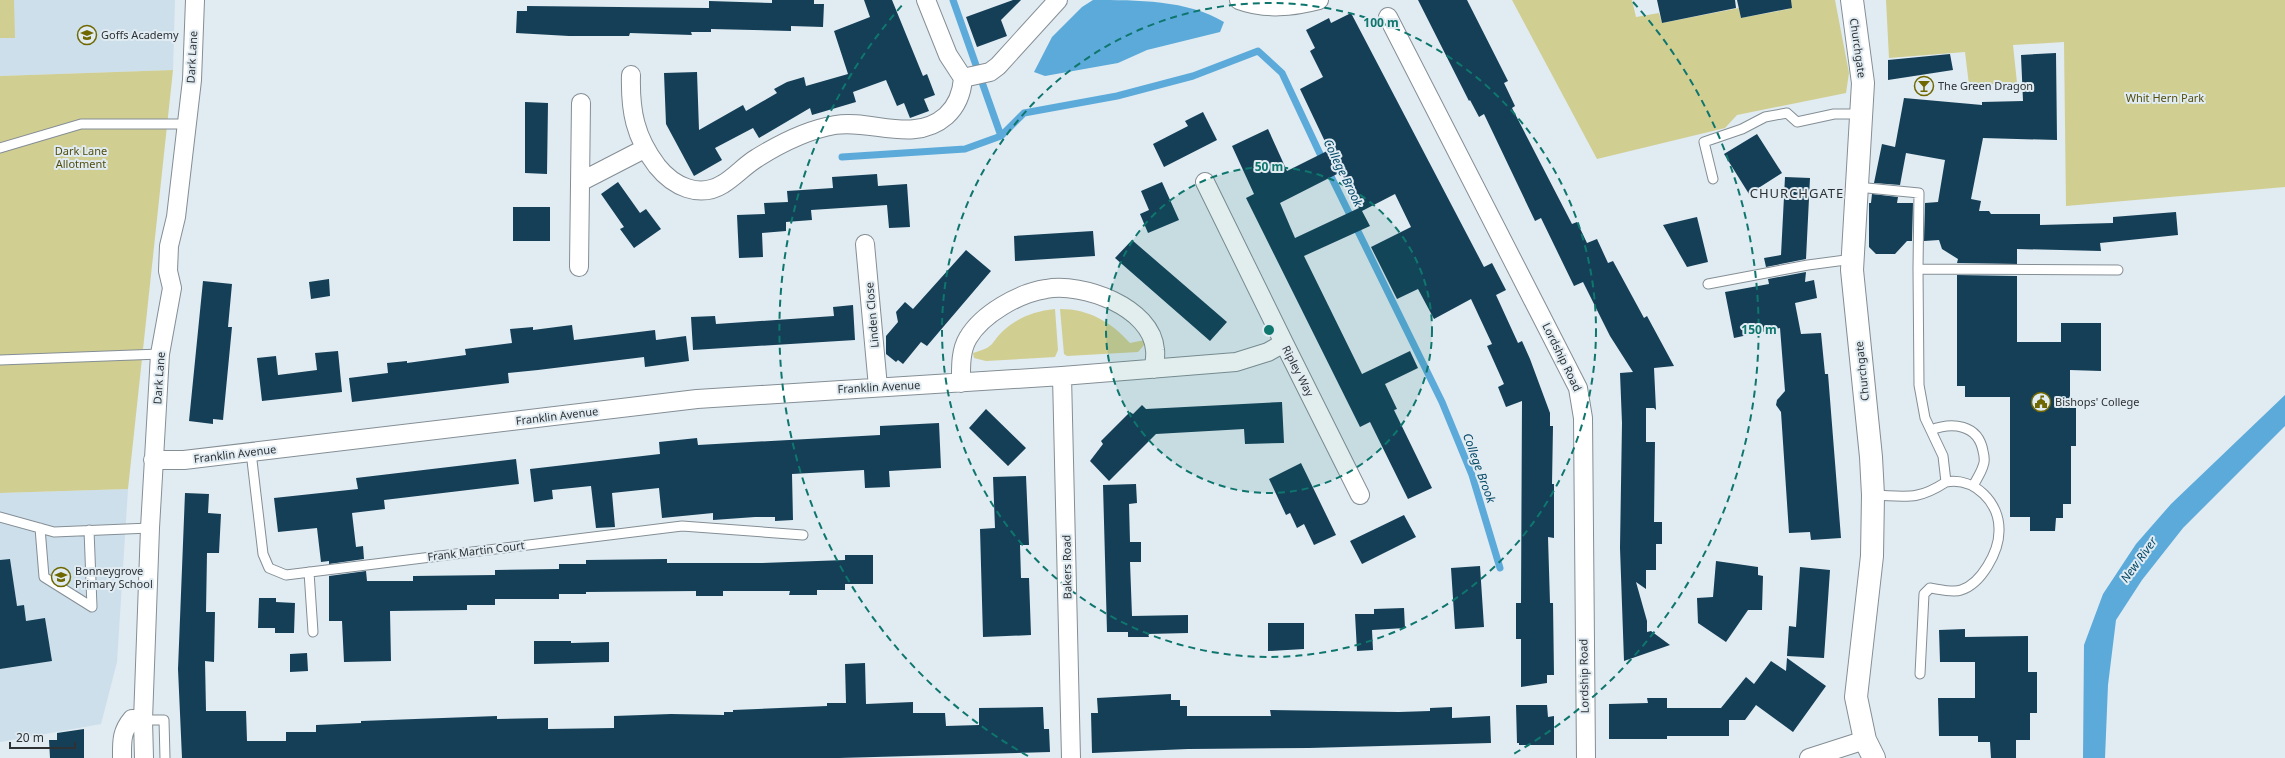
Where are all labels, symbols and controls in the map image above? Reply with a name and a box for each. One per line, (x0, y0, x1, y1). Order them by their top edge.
text: 100 m (1363, 14, 1399, 31)
street label: Churchgate (1847, 17, 1870, 79)
school or university icon: Goffs Academy (76, 24, 98, 46)
place label: Goffs Academy (101, 27, 179, 42)
street label: Dark Lane (183, 30, 200, 84)
bar icon: The Green Dragon (1913, 75, 1935, 97)
place label: The Green Dragon (1938, 78, 2033, 93)
park label: Whit Hern Park (2126, 90, 2204, 105)
water label: College Brook (1320, 136, 1368, 210)
park label: Dark Lane Allotment (55, 143, 107, 171)
text: 50 m (1255, 158, 1283, 175)
district label: CHURCHGATE (1750, 184, 1844, 202)
street label: Linden Close (861, 282, 882, 349)
street label: Lordship Road (1539, 320, 1586, 394)
text: 150 m (1741, 321, 1777, 338)
centre of rings (1262, 323, 1276, 337)
street label: Churchgate (1851, 340, 1872, 402)
street label: Ripley Way (1279, 343, 1318, 399)
street label: Dark Lane (149, 351, 168, 405)
street label: Franklin Avenue (837, 377, 921, 396)
public building icon: Bishops' College (2030, 391, 2052, 413)
place label: Bishops' College (2055, 394, 2140, 409)
street label: Franklin Avenue (515, 403, 599, 428)
water label: College Brook (1459, 431, 1500, 506)
street label: Franklin Avenue (193, 441, 277, 466)
water label: New River (2116, 533, 2162, 586)
street label: Bakers Road (1058, 535, 1075, 599)
street label: Frank Martin Court (426, 537, 525, 564)
place label: Bonneygrove Primary School (75, 563, 153, 591)
school or university icon: Bonneygrove Primary School (50, 566, 72, 588)
street label: Lordship Road (1575, 639, 1592, 713)
scale bar (10, 724, 75, 750)
text: 20 m (16, 729, 44, 746)

